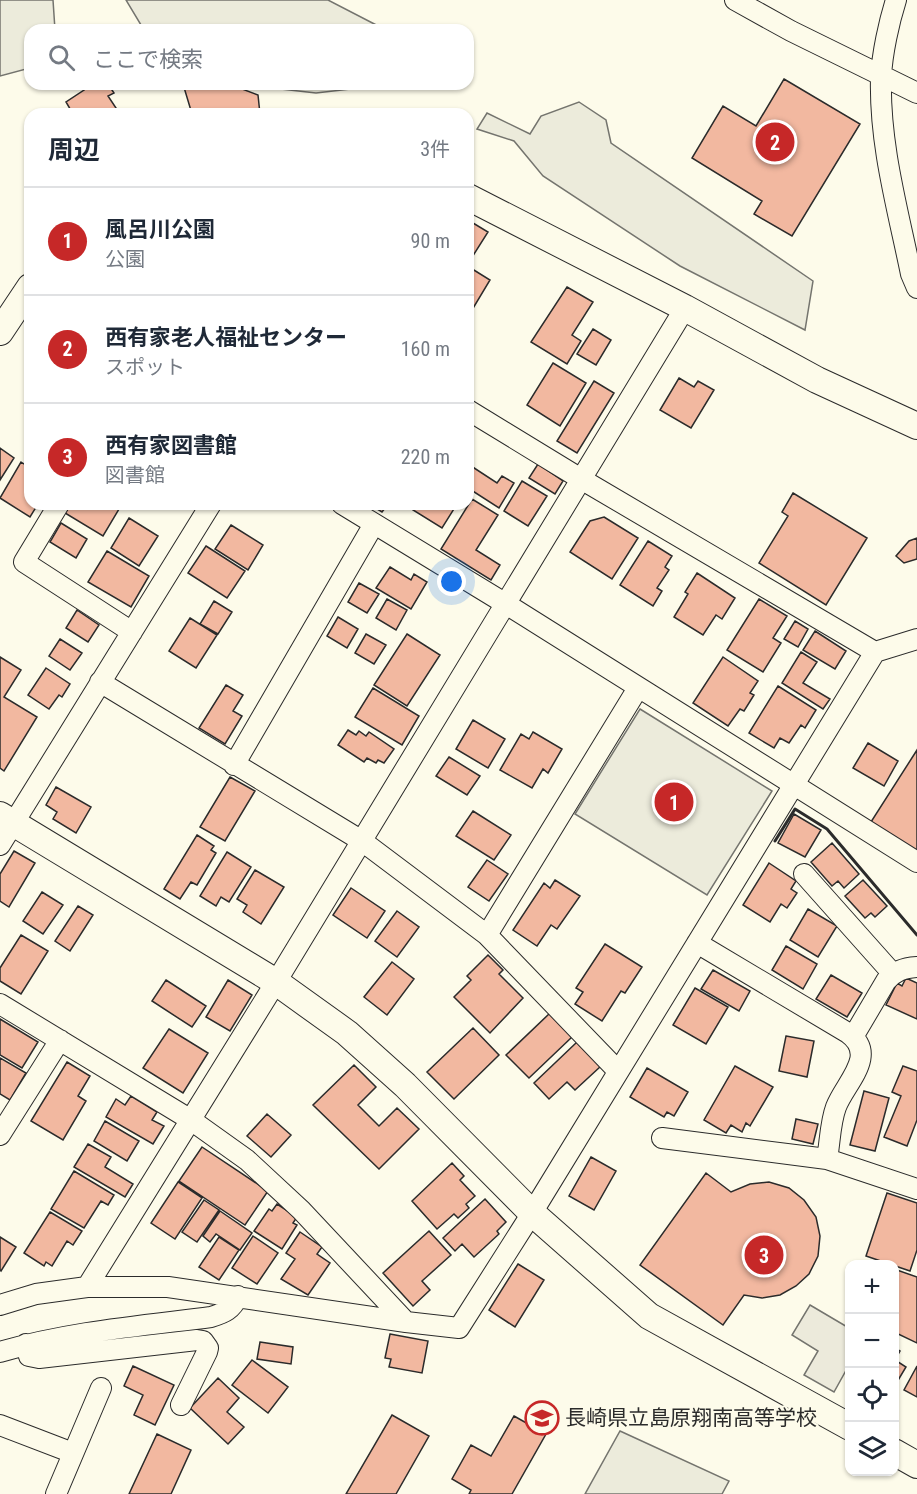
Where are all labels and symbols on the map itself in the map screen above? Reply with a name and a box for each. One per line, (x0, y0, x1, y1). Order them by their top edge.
pin: 2 (756, 120, 794, 164)
your location (437, 567, 466, 596)
pin: 1 (654, 780, 694, 824)
pin: 3 (744, 1232, 783, 1278)
school or university icon: 長崎県立島原翔南高等学校 (524, 1400, 560, 1436)
place label: 長崎県立島原翔南高等学校 (565, 1406, 817, 1430)

